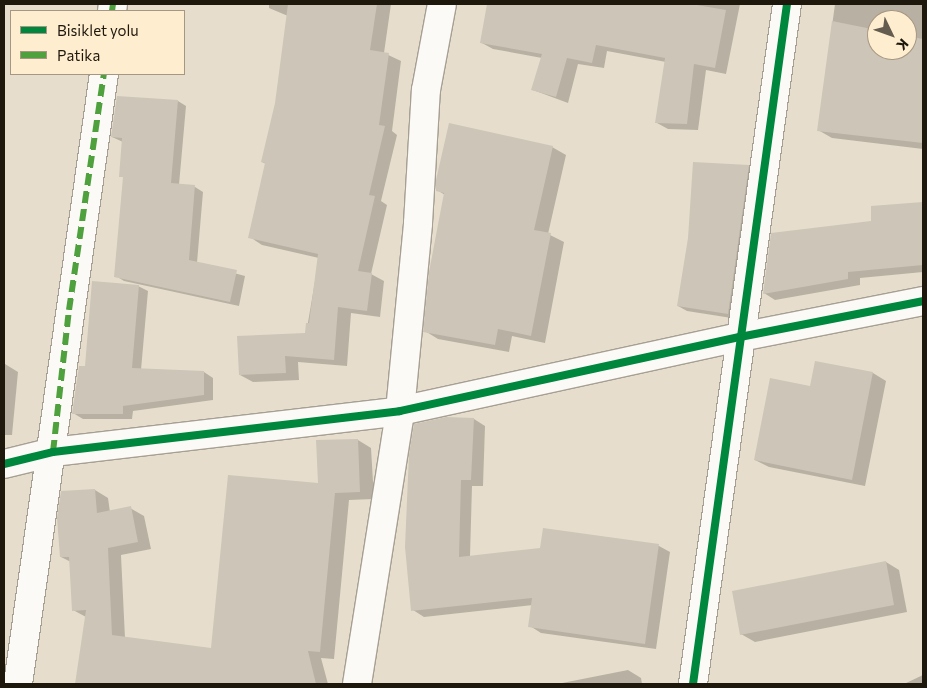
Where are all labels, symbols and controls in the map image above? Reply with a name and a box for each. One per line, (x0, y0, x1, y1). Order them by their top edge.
legend (10, 10, 185, 75)
north arrow (867, 10, 917, 60)
text: Bisiklet yolu (57, 21, 139, 39)
text: K (893, 35, 912, 54)
text: Patika (57, 46, 100, 64)

